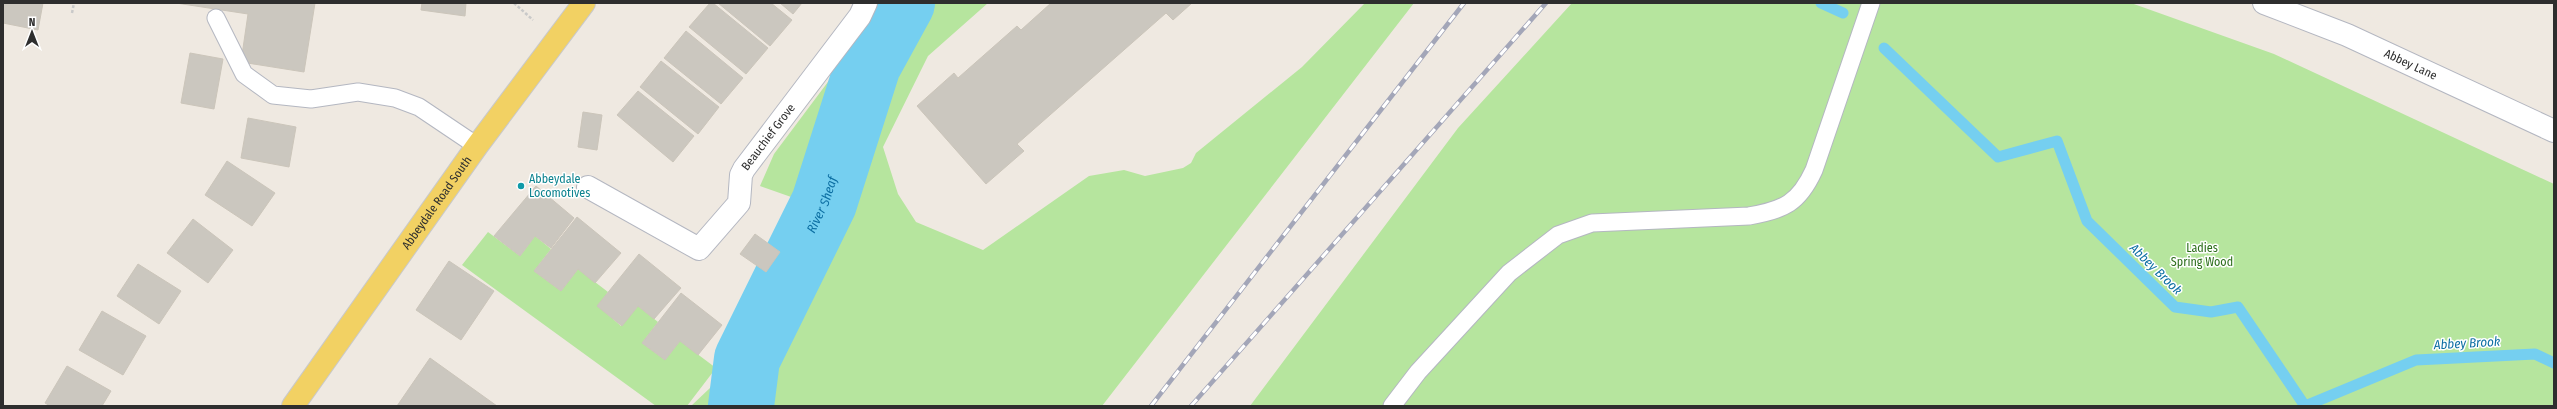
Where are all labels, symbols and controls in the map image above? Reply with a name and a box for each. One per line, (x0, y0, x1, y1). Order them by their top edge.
north arrow (12, 12, 52, 52)
text: N (29, 16, 35, 29)
street label: Abbey Lane (2382, 46, 2439, 83)
street label: Beauchief Grove (739, 101, 798, 173)
street label: Abbeydale Road South (399, 153, 475, 252)
place label: Abbeydale Locomotives (529, 172, 590, 200)
water label: River Sheaf (803, 173, 840, 235)
marker: Abbeydale Locomotives (516, 181, 526, 191)
water label: Abbey Brook (2126, 240, 2186, 298)
park label: Ladies Spring Wood (2171, 241, 2233, 269)
water label: Abbey Brook (2432, 334, 2501, 352)

